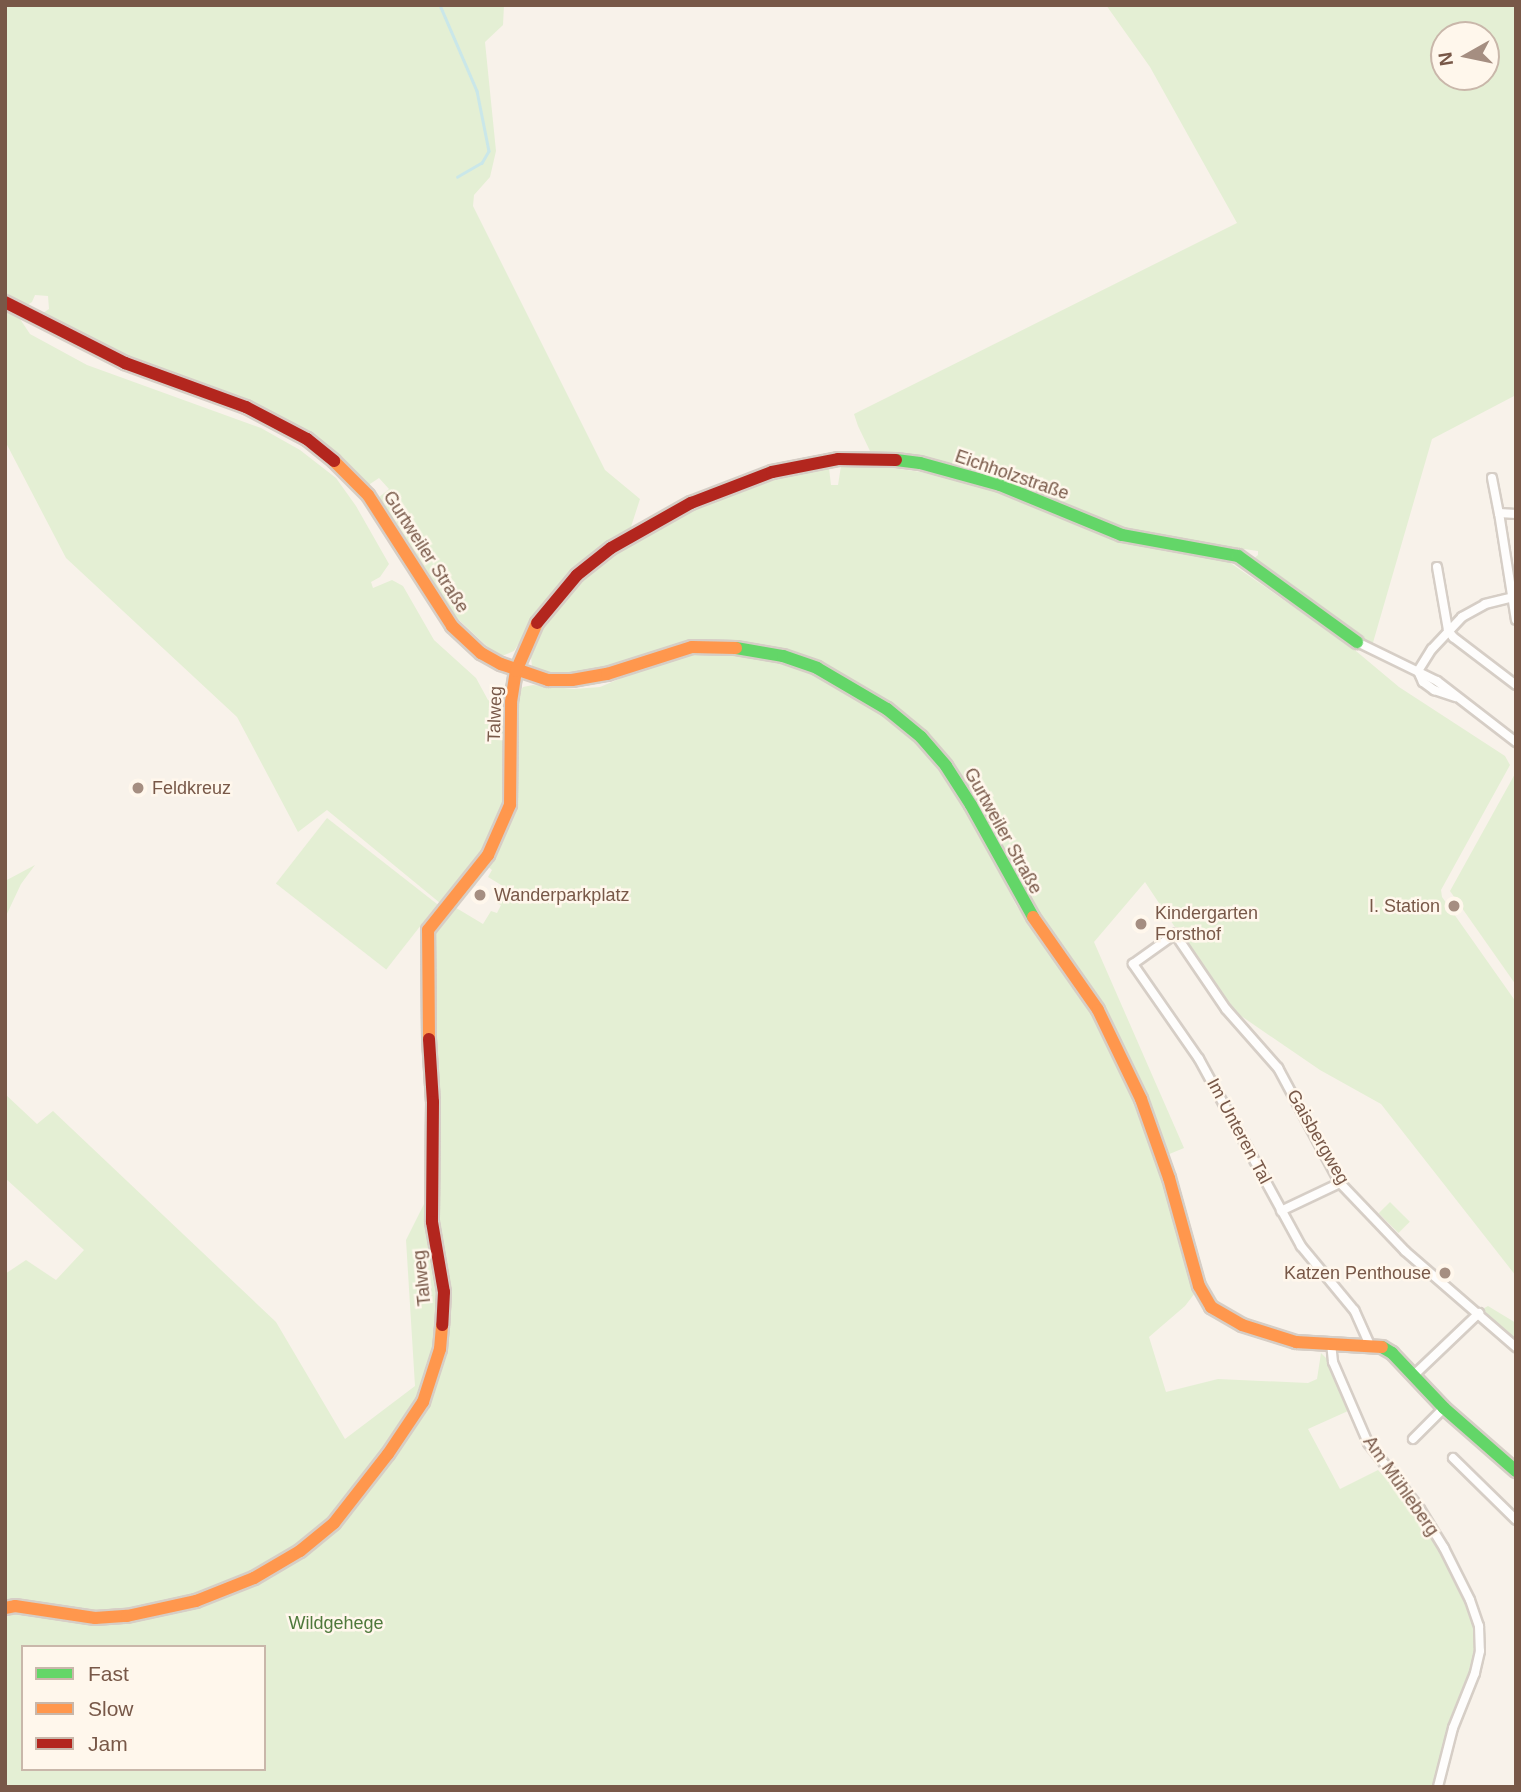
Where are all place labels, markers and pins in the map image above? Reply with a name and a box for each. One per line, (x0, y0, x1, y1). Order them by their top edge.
place label: Feldkreuz (152, 777, 231, 799)
marker: Feldkreuz (130, 780, 146, 796)
place label: Wanderparkplatz (494, 884, 629, 906)
marker: Wanderparkplatz (472, 887, 488, 903)
place label: I. Station (1369, 895, 1440, 917)
marker: I. Station (1446, 898, 1462, 914)
place label: Kindergarten Forsthof (1155, 903, 1258, 946)
marker: Kindergarten Forsthof (1133, 916, 1149, 932)
place label: Katzen Penthouse (1284, 1262, 1431, 1284)
marker: Katzen Penthouse (1437, 1265, 1453, 1281)

